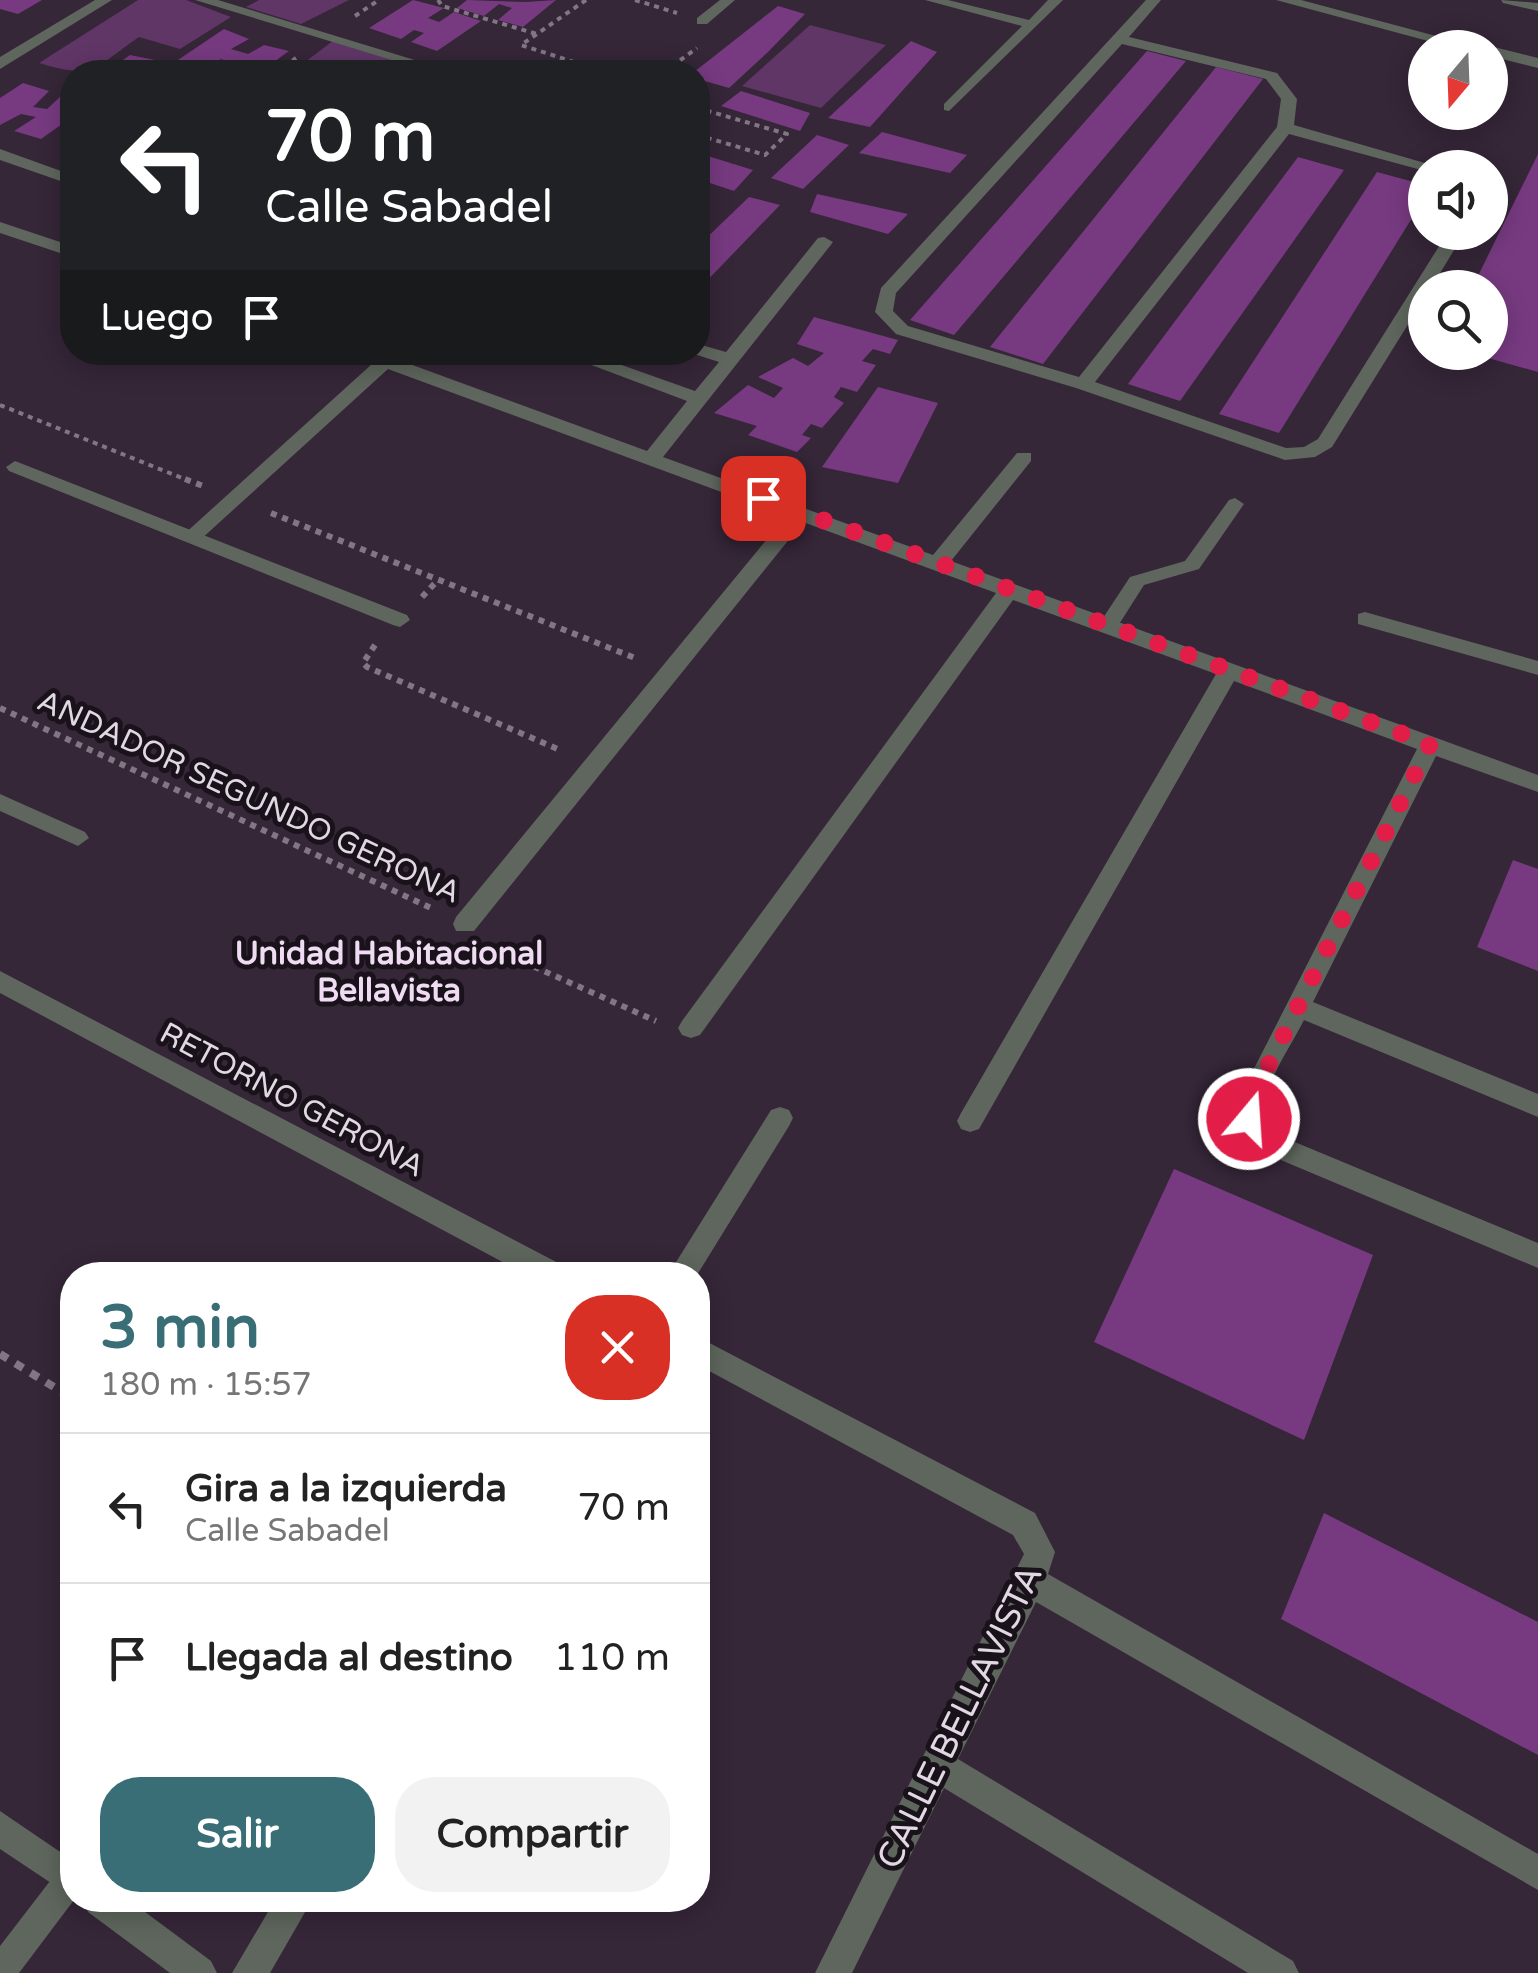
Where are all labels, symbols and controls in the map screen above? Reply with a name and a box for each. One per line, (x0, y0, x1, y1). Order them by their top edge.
north arrow (1408, 30, 1508, 130)
map controls (1408, 30, 1508, 370)
text: 70 m (265, 96, 435, 180)
icon: left (100, 100, 230, 230)
button: sound (1408, 150, 1508, 250)
text: Calle Sabadel (265, 181, 553, 235)
button: search (1408, 270, 1508, 370)
icon: arrive (234, 290, 289, 345)
text: Luego (100, 295, 214, 341)
pin (721, 456, 806, 541)
icon: arrive (736, 471, 791, 526)
street label: ANDADOR SEGUNDO GERONA (32, 682, 466, 912)
district label: Unidad Habitacional Bellavista (235, 935, 543, 1010)
street label: RETORNO GERONA (153, 1015, 431, 1185)
position arrow (1197, 1067, 1301, 1171)
text: 3 min (100, 1292, 260, 1364)
button: close (565, 1295, 670, 1400)
text: 180 m · 15:57 (100, 1366, 312, 1404)
text: Gira a la izquierda (185, 1466, 507, 1512)
icon: left (100, 1481, 155, 1536)
text: 70 m (578, 1485, 670, 1531)
text: Calle Sabadel (185, 1512, 390, 1550)
street label: CALLE BELLAVISTA (868, 1558, 1052, 1876)
icon: arrive (100, 1631, 155, 1686)
text: Llegada al destino (185, 1635, 513, 1681)
text: 110 m (554, 1635, 670, 1681)
button: Salir (100, 1777, 375, 1892)
button: Compartir (395, 1777, 670, 1892)

